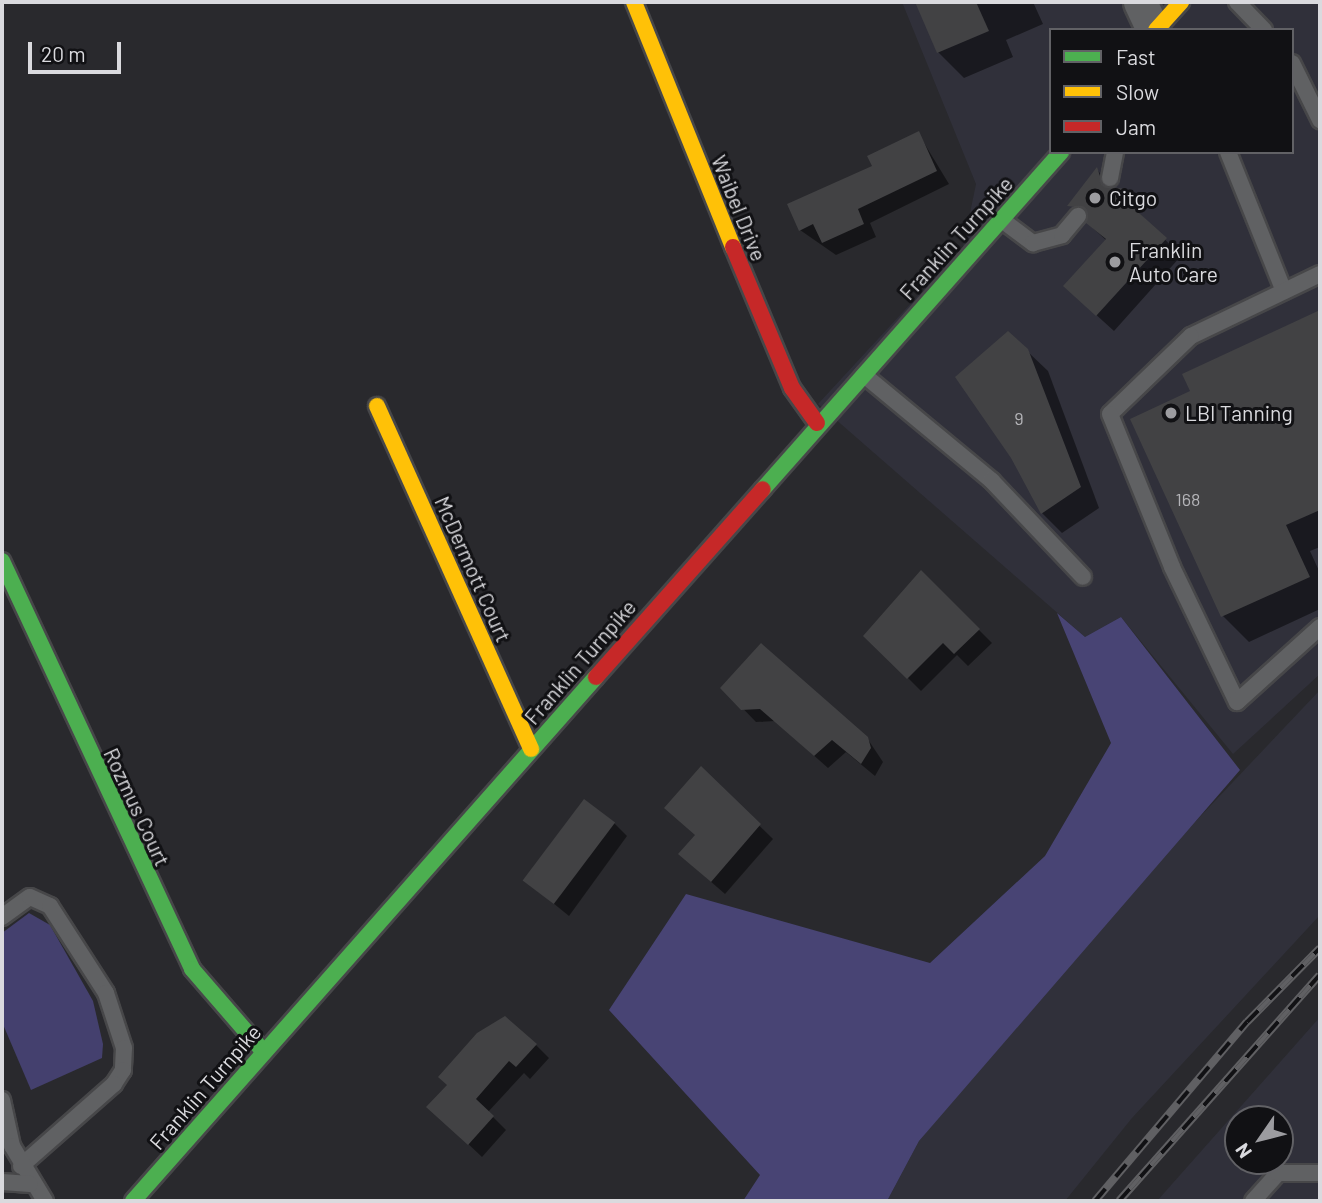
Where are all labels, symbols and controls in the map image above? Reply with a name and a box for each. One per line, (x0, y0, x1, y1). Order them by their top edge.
scale bar (32, 28, 124, 72)
legend (1049, 28, 1294, 154)
text: 20 m (41, 41, 86, 66)
text: Fast (1116, 44, 1156, 69)
text: Slow (1116, 79, 1159, 104)
text: Jam (1116, 114, 1156, 139)
street label: Waibel Drive (706, 151, 772, 265)
street label: Franklin Turnpike (894, 171, 1018, 305)
place label: Citgo (1109, 185, 1157, 211)
marker: Citgo (1087, 190, 1103, 206)
place label: Franklin Auto Care (1129, 237, 1218, 287)
marker: Franklin Auto Care (1107, 254, 1123, 270)
place label: LBI Tanning (1185, 400, 1293, 426)
marker: LBI Tanning (1163, 405, 1179, 421)
house number: 9 (1014, 407, 1024, 429)
house number: 168 (1176, 488, 1200, 510)
street label: McDermott Court (430, 492, 516, 646)
street label: Franklin Turnpike (519, 594, 641, 730)
street label: Rozmus Court (99, 744, 175, 870)
street label: Franklin Turnpike (144, 1019, 266, 1155)
north arrow (1224, 1105, 1294, 1175)
text: N (1230, 1139, 1256, 1163)

